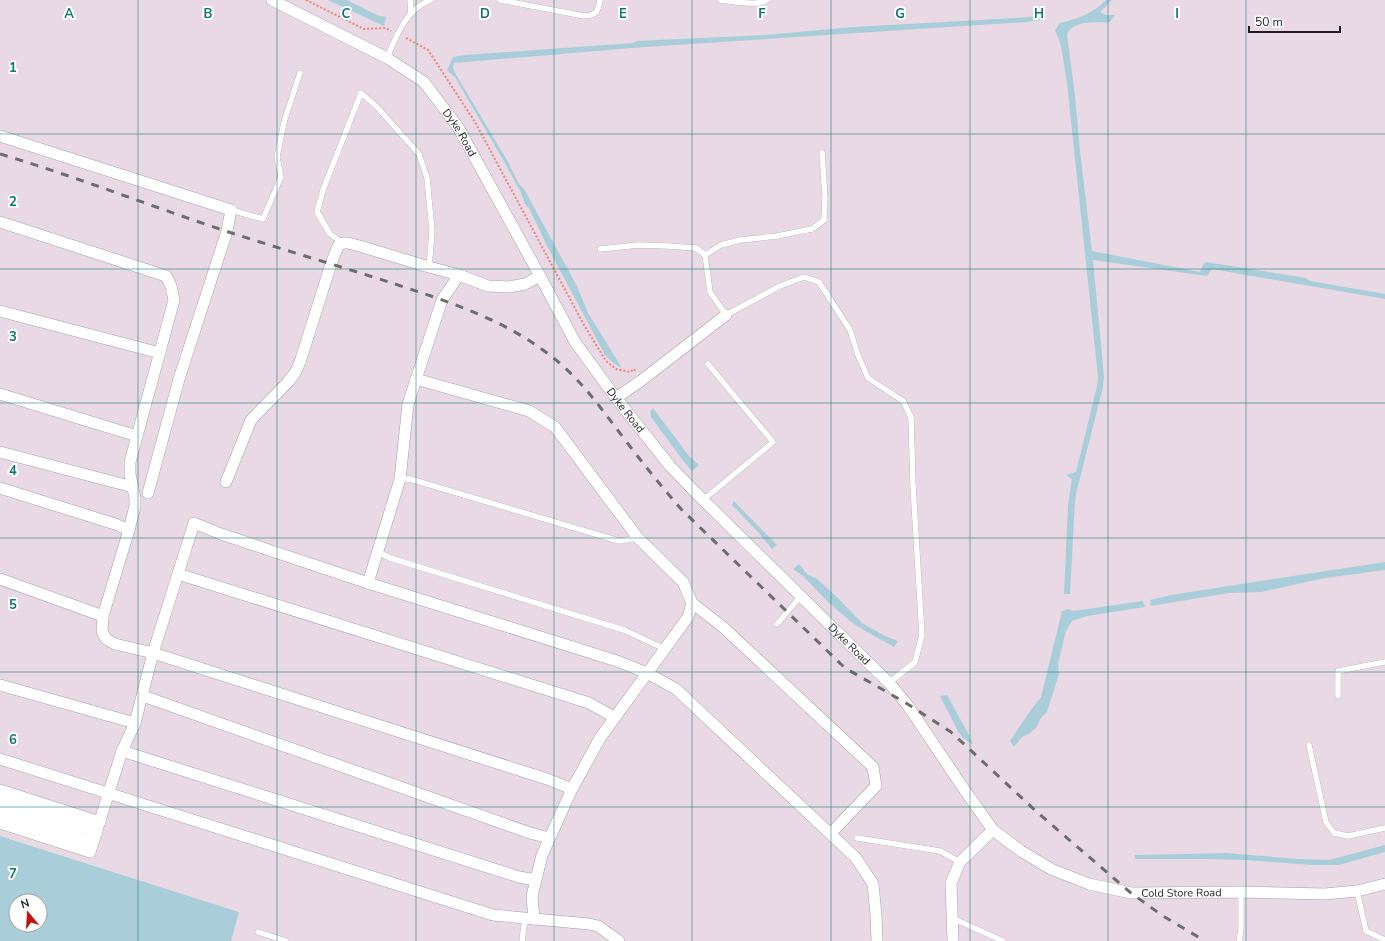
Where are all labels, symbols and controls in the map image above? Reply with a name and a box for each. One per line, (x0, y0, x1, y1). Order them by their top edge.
text: A (64, 5, 74, 23)
text: B (204, 5, 213, 23)
text: C (342, 5, 351, 23)
text: D (480, 5, 490, 23)
text: E (619, 5, 627, 23)
text: F (758, 5, 766, 23)
text: G (895, 5, 905, 23)
text: H (1034, 5, 1044, 23)
text: I (1175, 5, 1179, 23)
scale bar (1249, 8, 1340, 34)
text: 50 m (1255, 14, 1283, 30)
text: 1 (9, 59, 17, 77)
street label: Dyke Road (439, 106, 480, 159)
text: 2 (9, 193, 17, 211)
text: 3 (9, 328, 17, 346)
street label: Dyke Road (603, 384, 648, 436)
text: 4 (9, 462, 17, 480)
text: 5 (9, 596, 17, 614)
street label: Dyke Road (825, 620, 874, 668)
text: 6 (9, 731, 17, 749)
text: 7 (9, 865, 17, 883)
street label: Cold Store Road (1141, 885, 1222, 900)
north arrow (8, 893, 48, 933)
text: N (19, 896, 31, 912)

